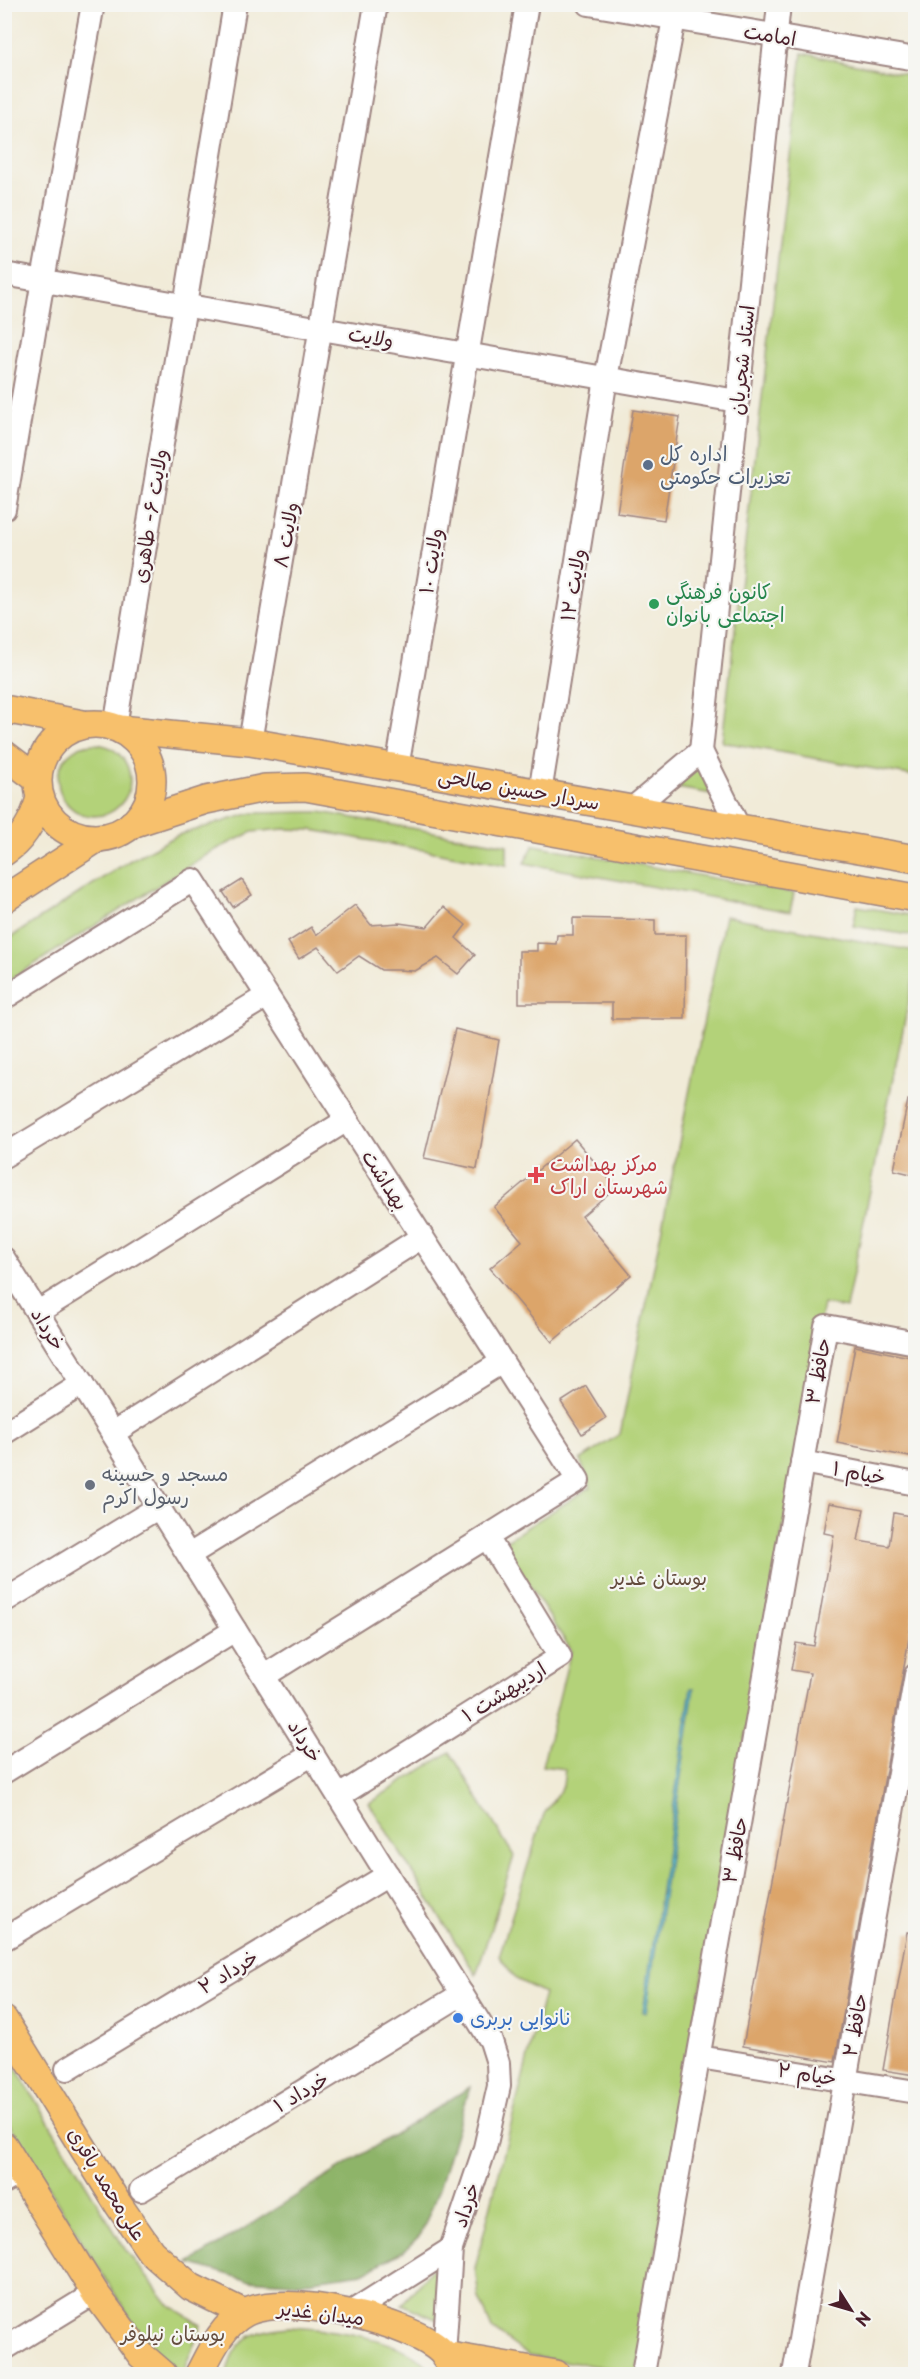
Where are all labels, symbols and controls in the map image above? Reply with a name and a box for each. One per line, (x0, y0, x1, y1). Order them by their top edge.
street label: امامت (742, 15, 799, 53)
street label: استاد شجریان (720, 303, 762, 416)
street label: ولایت (346, 317, 396, 355)
place label: اداره کل تعزیرات حکومتی (660, 438, 790, 491)
street label: ولایت ۶- طاهری (124, 447, 174, 585)
marker: اداره کل تعزیرات حکومتی (641, 458, 655, 472)
street label: ولایت ۸ (264, 499, 306, 570)
street label: ولایت ۱۰ (410, 526, 450, 596)
street label: ولایت ۱۲ (551, 546, 593, 623)
place label: کانون فرهنگی اجتماعی بانوان (666, 576, 785, 629)
marker: کانون فرهنگی اجتماعی بانوان (647, 597, 661, 611)
street label: سردار حسین صالحی (436, 759, 602, 817)
street label: بهداشت (355, 1143, 417, 1216)
place label: مرکز بهداشت شهرستان اراک (550, 1148, 668, 1201)
marker: مرکز بهداشت شهرستان اراک (527, 1166, 545, 1184)
street label: خرداد (24, 1301, 74, 1356)
street label: حافظ ۳ (796, 1335, 838, 1406)
street label: خیام ۱ (830, 1452, 888, 1493)
place label: مسجد و حسینه رسول اکرم (102, 1458, 228, 1513)
marker: مسجد و حسینه رسول اکرم (83, 1478, 97, 1492)
park label: بوستان غدیر (609, 1562, 707, 1592)
street label: اردیبهشت ۱ (455, 1653, 552, 1729)
street label: خرداد (281, 1713, 331, 1768)
street label: حافظ ۳ (713, 1814, 755, 1885)
street label: خرداد ۲ (192, 1941, 263, 2001)
street label: حافظ ۲ (834, 1991, 874, 2059)
place label: نانوایی بربری (470, 2002, 571, 2032)
marker: نانوایی بربری (451, 2011, 465, 2025)
street label: خیام ۲ (775, 2054, 839, 2093)
street label: خرداد ۱ (267, 2063, 334, 2119)
street label: علی‌محمد باقری (61, 2121, 155, 2246)
street label: خرداد (444, 2178, 486, 2231)
north arrow (821, 2280, 881, 2340)
street label: میدان غدیر (274, 2292, 366, 2332)
text: N (850, 2307, 877, 2332)
park label: بوستان نیلوفر (119, 2318, 225, 2348)

